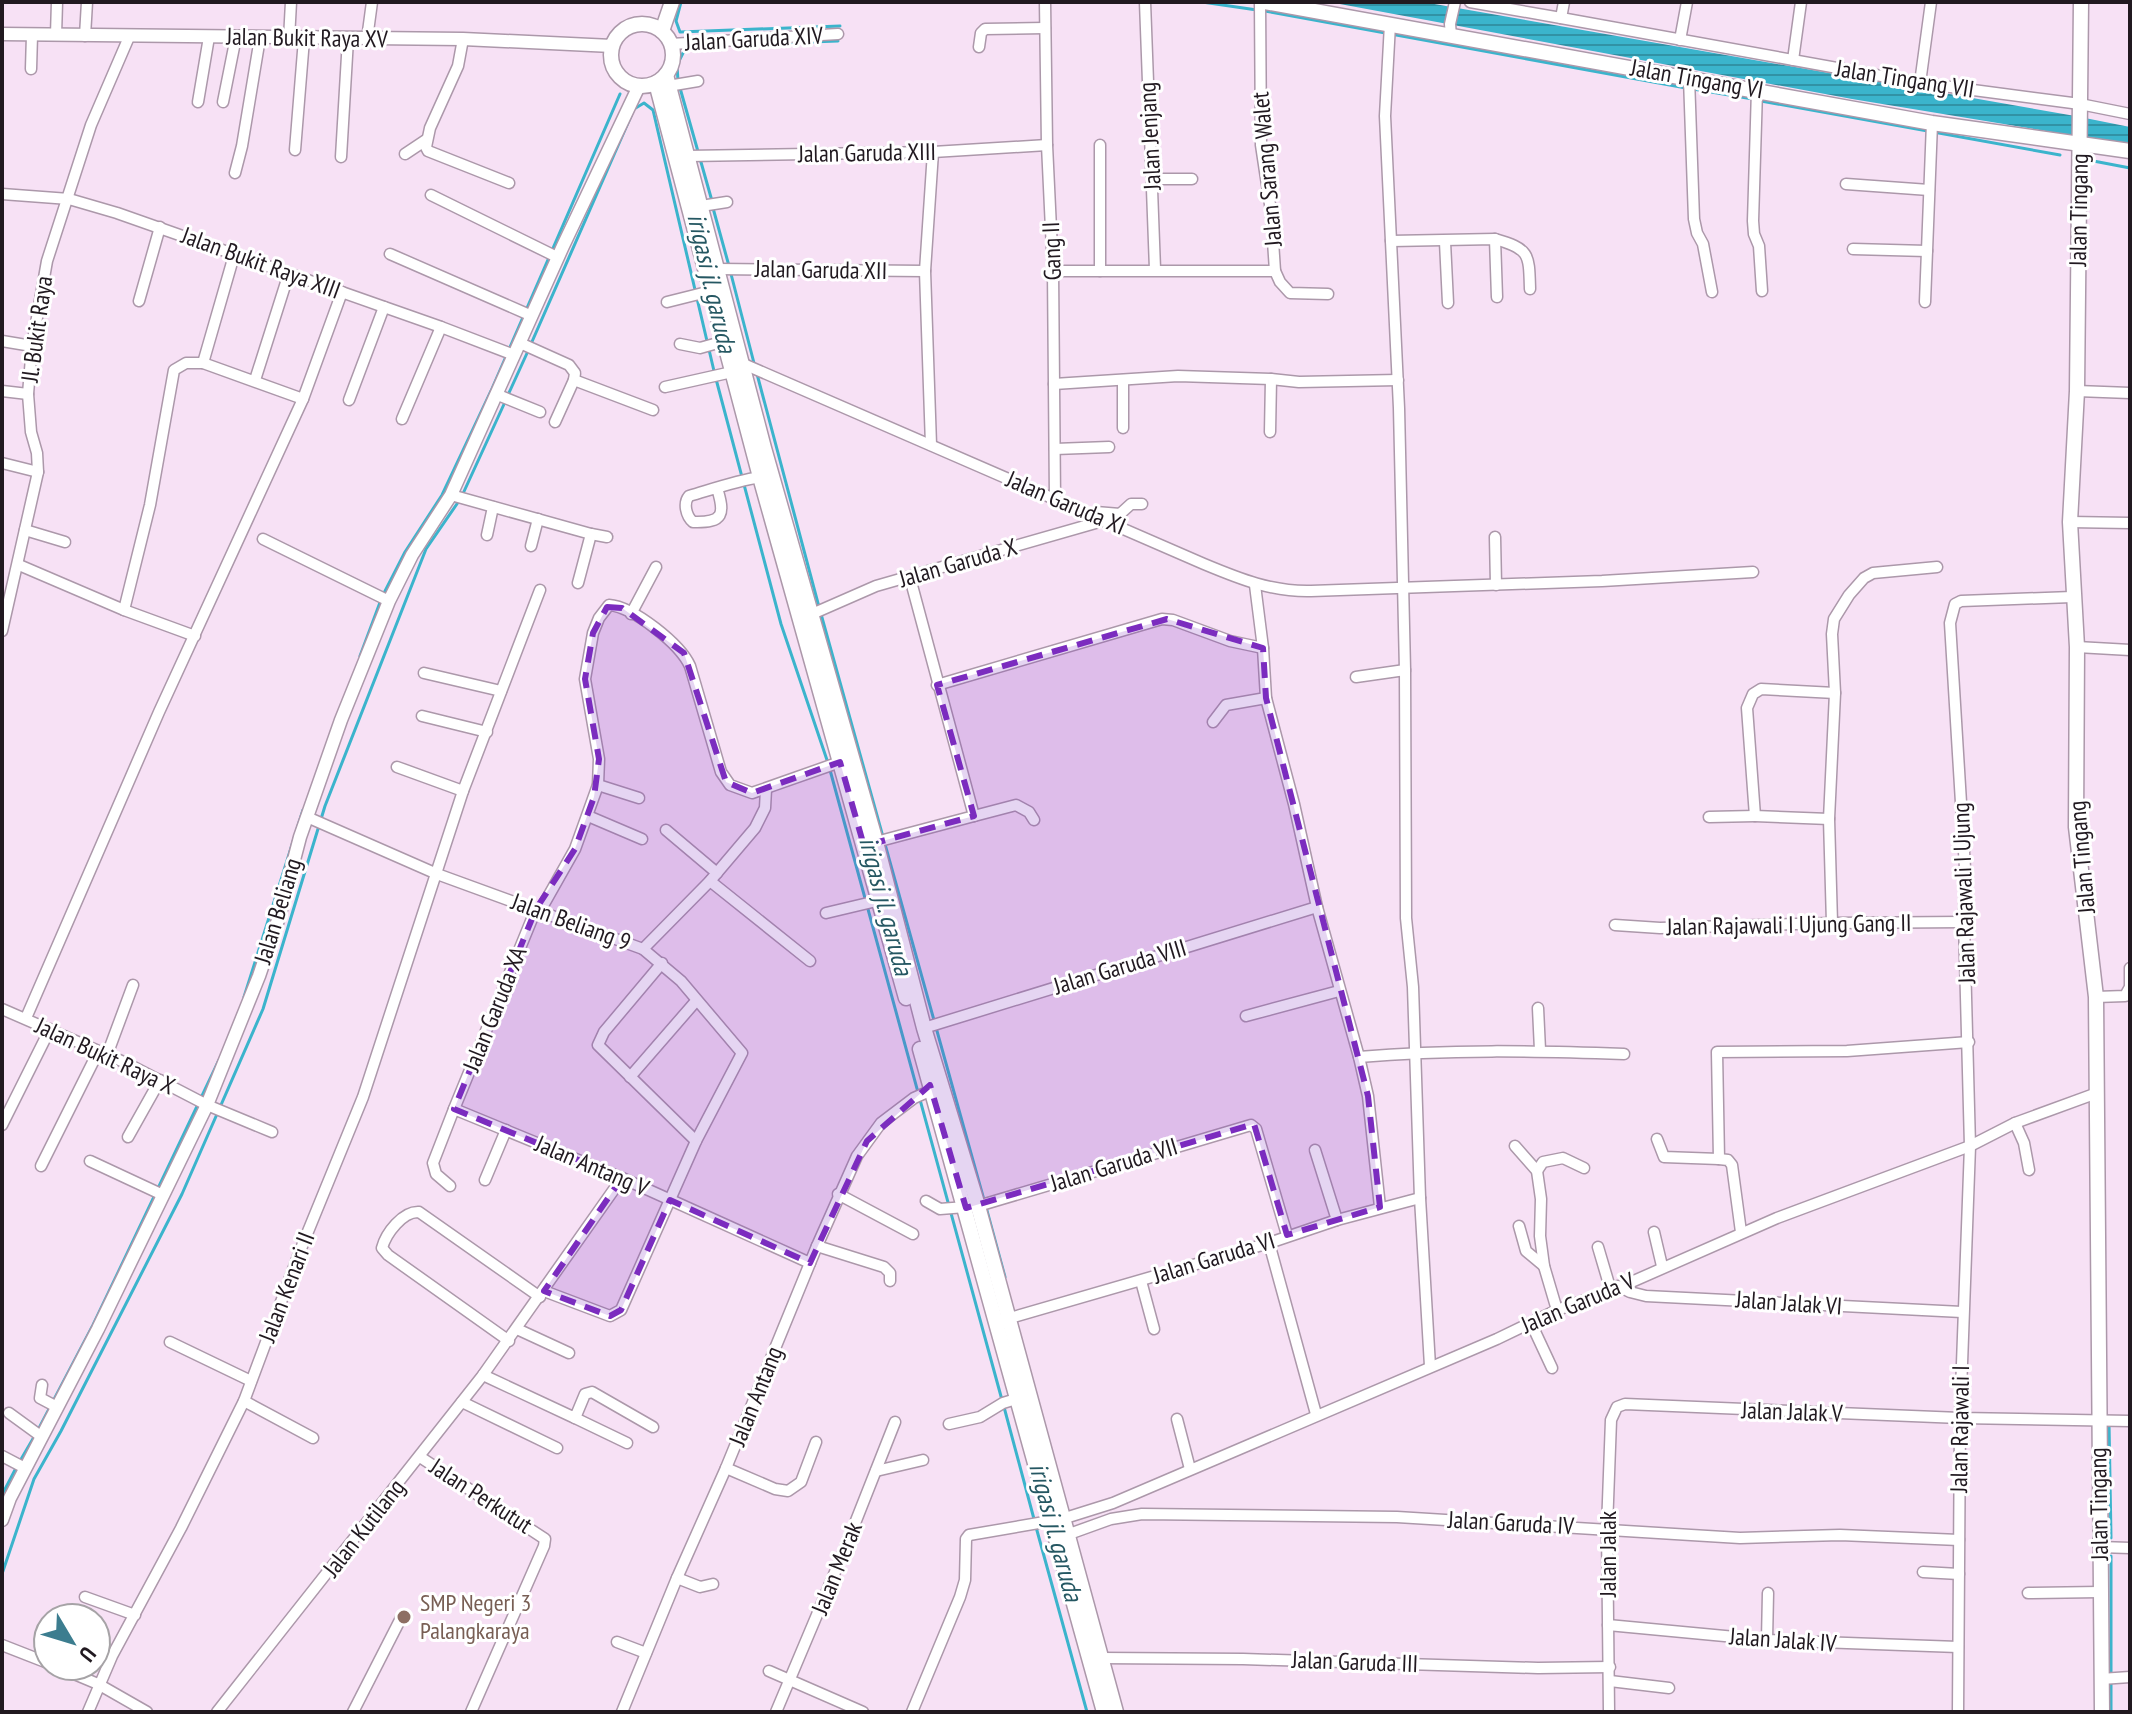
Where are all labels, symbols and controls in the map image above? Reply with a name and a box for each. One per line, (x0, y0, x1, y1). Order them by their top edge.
street label: Jalan Garuda XIV (683, 19, 824, 58)
street label: Jalan Bukit Raya XV (225, 21, 389, 54)
street label: Jalan Tingang VI (1627, 51, 1766, 105)
street label: Jalan Tingang VII (1833, 52, 1977, 105)
street label: Jalan Jenjang (1131, 81, 1168, 192)
street label: Jalan Sarang Walet (1244, 90, 1289, 249)
street label: Jalan Garuda XIII (797, 136, 936, 169)
street label: Jalan Tingang (2062, 153, 2095, 268)
water label: irigasi jl. garuda (680, 210, 745, 357)
street label: Jalan Bukit Raya XIII (176, 219, 345, 306)
street label: Gang II (1035, 221, 1068, 281)
street label: Jalan Garuda XII (754, 253, 887, 286)
street label: Jl. Bukit Raya (14, 274, 59, 385)
street label: Jalan Garuda XI (1001, 463, 1131, 542)
street label: Jalan Garuda X (894, 531, 1020, 594)
street label: Jalan Tingang (2061, 799, 2102, 916)
street label: Jalan Rajawali I Ujung (1945, 802, 1982, 985)
water label: irigasi jl. garuda (852, 833, 921, 980)
street label: Jalan Beliang (247, 854, 308, 968)
street label: Jalan Beliang 9 (506, 885, 635, 957)
street label: Jalan Rajawali I Ujung Gang II (1665, 907, 1912, 942)
street label: Jalan Garuda VIII (1049, 932, 1190, 1002)
street label: Jalan Garuda XA (455, 941, 534, 1077)
street label: Jalan Bukit Raya X (30, 1009, 180, 1101)
street label: Jalan Antang V (530, 1127, 654, 1204)
street label: Jalan Garuda VII (1046, 1130, 1181, 1199)
street label: Jalan Garuda VI (1148, 1224, 1279, 1291)
street label: Jalan Kenari II (251, 1227, 322, 1347)
street label: Jalan Garuda V (1515, 1264, 1640, 1341)
street label: Jalan Jalak VI (1734, 1283, 1843, 1322)
street label: Jalan Antang (721, 1342, 789, 1451)
street label: Jalan Rajawali I (1943, 1365, 1976, 1494)
street label: Jalan Jalak V (1740, 1394, 1844, 1429)
street label: Jalan Tingang (2082, 1447, 2115, 1562)
street label: Jalan Perkutut (423, 1450, 539, 1540)
water label: irigasi jl. garuda (1022, 1459, 1091, 1606)
street label: Jalan Kutilang (315, 1473, 411, 1584)
street label: Jalan Garuda IV (1446, 1504, 1576, 1541)
street label: Jalan Jalak (1592, 1510, 1623, 1598)
street label: Jalan Merak (804, 1516, 869, 1619)
place label: SMP Negeri 3 Palangkaraya (420, 1587, 531, 1646)
north arrow (32, 1602, 112, 1682)
marker: SMP Negeri 3 Palangkaraya (395, 1608, 413, 1626)
street label: Jalan Jalak IV (1727, 1620, 1839, 1659)
text: U (73, 1641, 102, 1667)
street label: Jalan Garuda III (1290, 1644, 1419, 1679)

